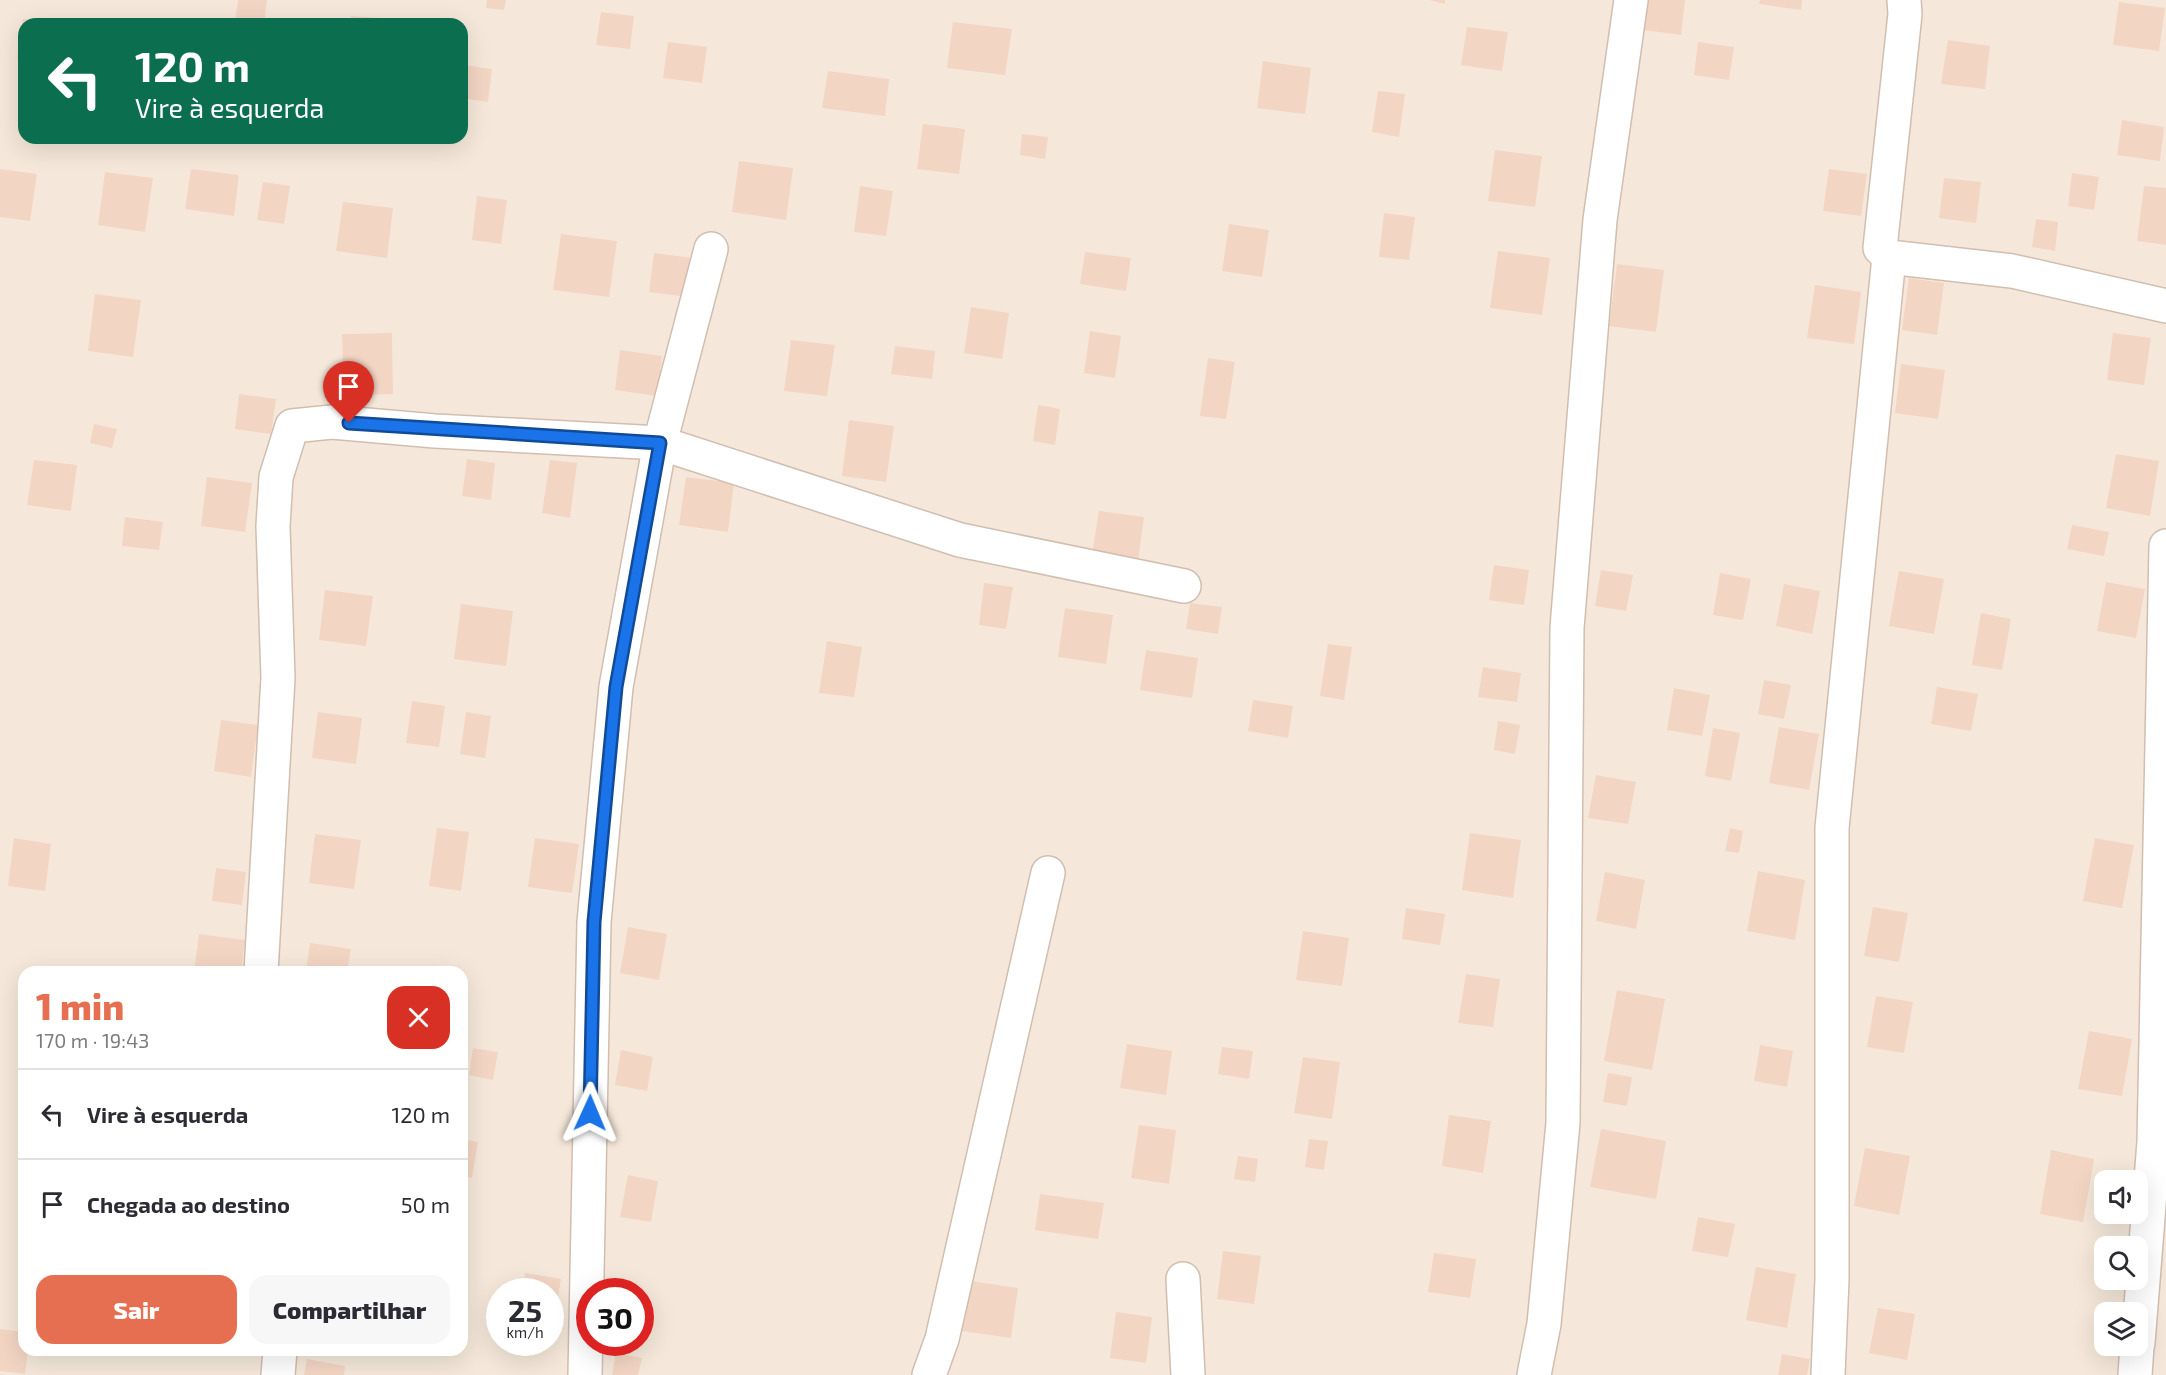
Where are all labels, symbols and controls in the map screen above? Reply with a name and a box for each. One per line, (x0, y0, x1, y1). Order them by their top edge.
text: 120 m (135, 40, 250, 90)
icon: left (36, 42, 114, 120)
text: Vire à esquerda (135, 91, 324, 123)
pin (323, 361, 374, 423)
icon: arrive (332, 370, 365, 403)
text: 1 min (36, 984, 124, 1027)
button: close (387, 986, 450, 1049)
text: 170 m · 19:43 (36, 1028, 149, 1052)
position arrow (558, 1081, 622, 1145)
icon: left (36, 1098, 69, 1131)
text: Vire à esquerda (87, 1101, 248, 1127)
text: 120 m (391, 1101, 450, 1127)
map controls (2094, 1170, 2148, 1356)
button: sound (2094, 1170, 2148, 1224)
icon: arrive (36, 1188, 69, 1221)
text: Chegada ao destino (87, 1191, 290, 1217)
text: 50 m (401, 1191, 450, 1217)
button: search (2094, 1236, 2148, 1290)
button: Sair (36, 1275, 237, 1344)
button: Compartilhar (249, 1275, 450, 1344)
speed limit sign: 30 (576, 1278, 654, 1356)
text: 25 (508, 1292, 542, 1328)
button: layers (2094, 1302, 2148, 1356)
text: km/h (506, 1323, 544, 1341)

